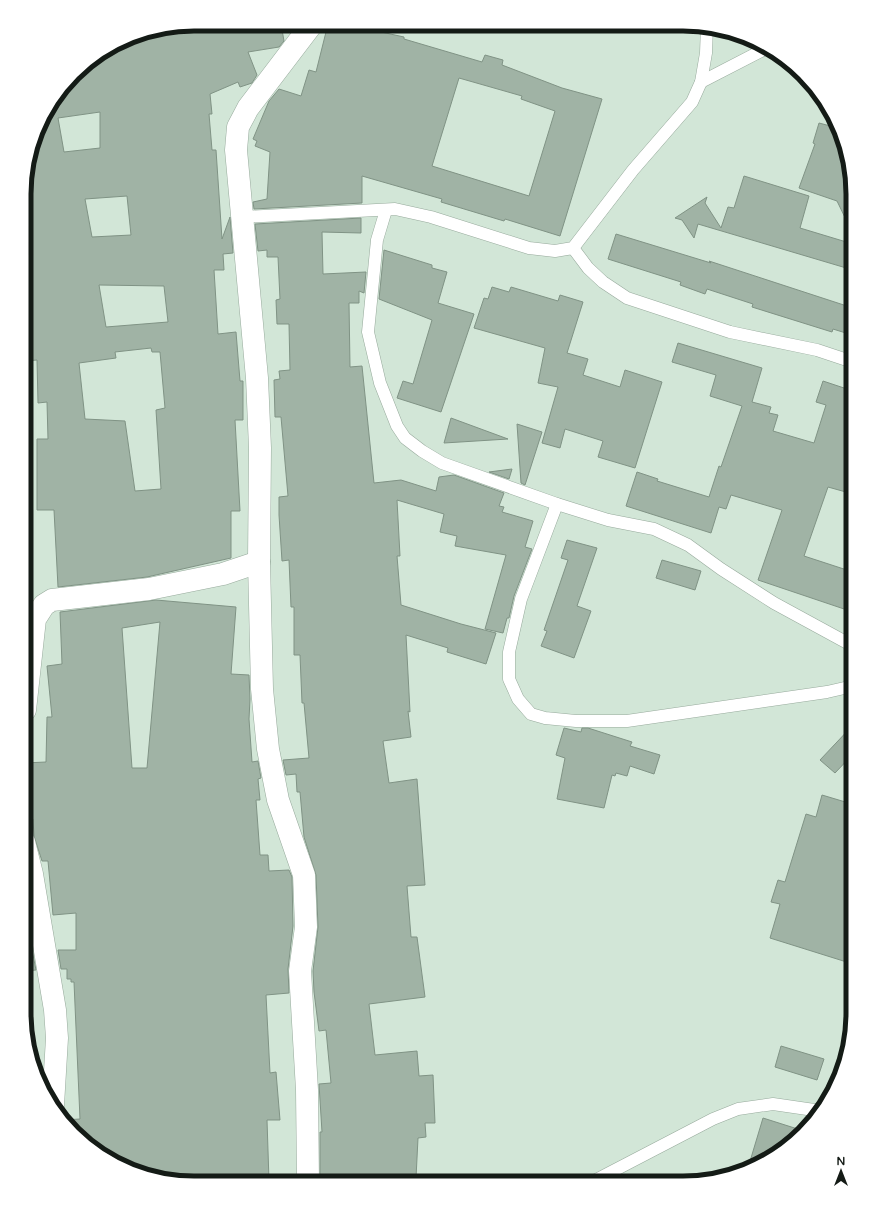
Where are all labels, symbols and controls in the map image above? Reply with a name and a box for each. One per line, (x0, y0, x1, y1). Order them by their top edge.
north arrow (821, 1151, 861, 1191)
text: N (837, 1155, 845, 1168)

